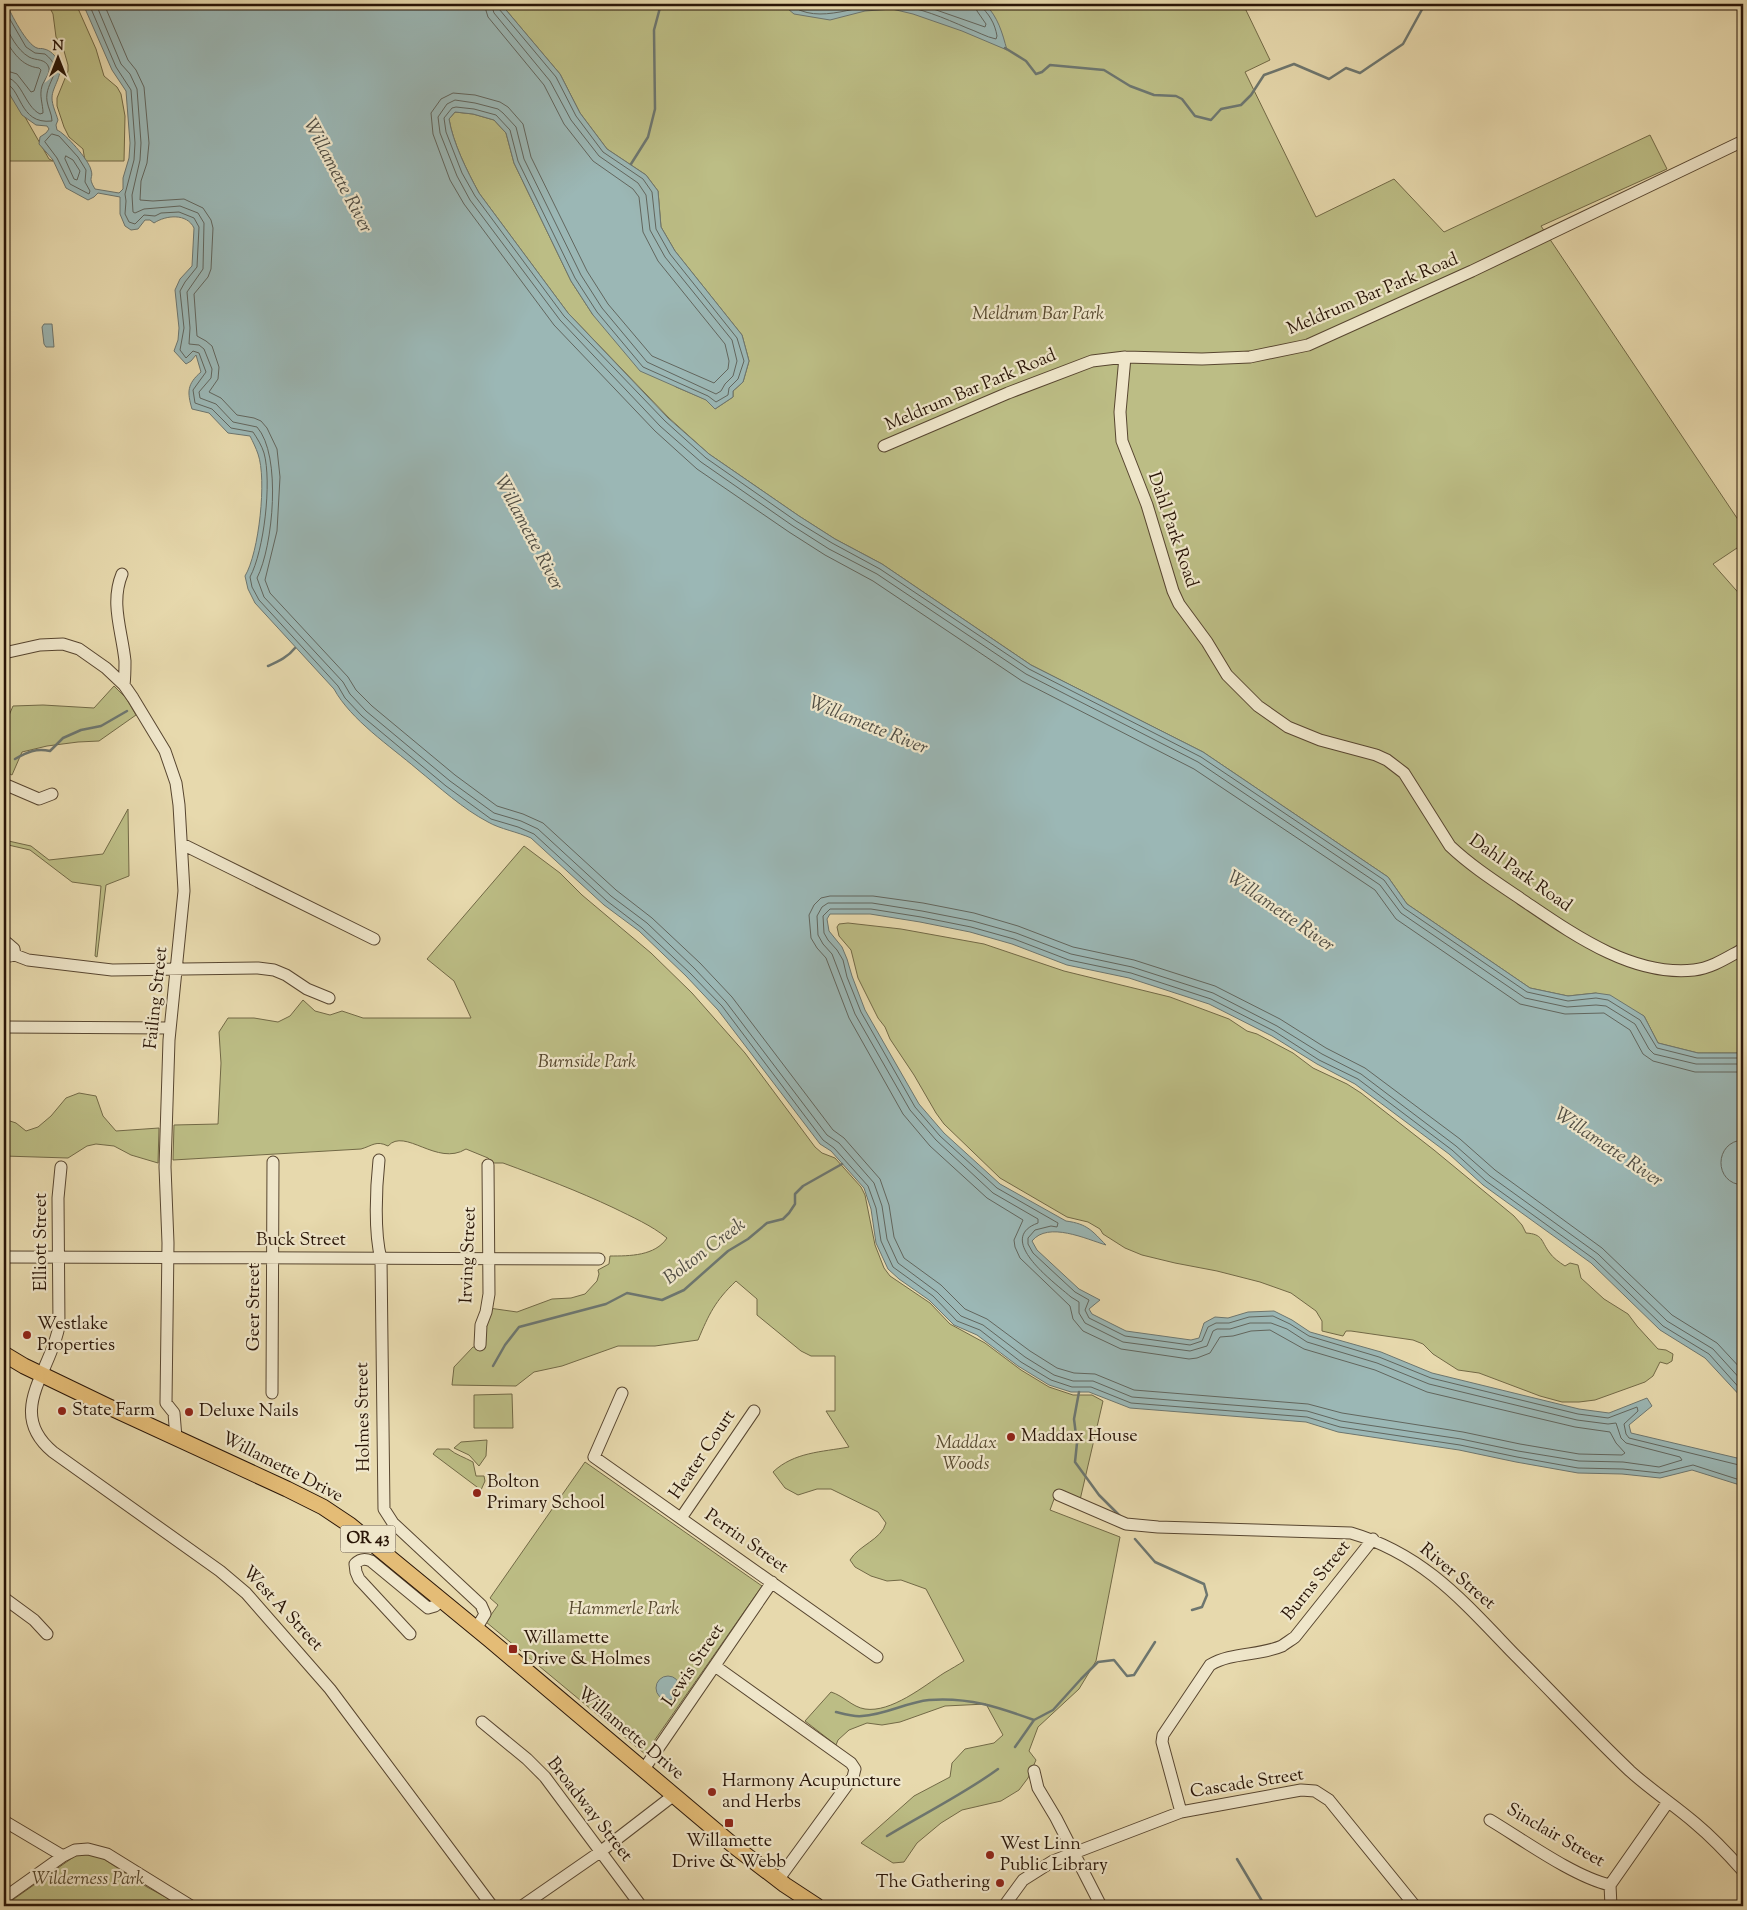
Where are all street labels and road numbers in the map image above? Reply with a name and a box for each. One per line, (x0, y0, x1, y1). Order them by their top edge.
street label: Meldrum Bar Park Road (1283, 247, 1463, 343)
street label: Meldrum Bar Park Road (881, 343, 1061, 439)
street label: Dahl Park Road (1140, 469, 1204, 591)
street label: Dahl Park Road (1463, 829, 1577, 919)
street label: Failing Street (139, 946, 175, 1050)
street label: Elliott Street (29, 1193, 55, 1291)
street label: Irving Street (454, 1206, 484, 1304)
street label: Buck Street (256, 1228, 346, 1254)
street label: Geer Street (242, 1263, 268, 1351)
street label: Holmes Street (350, 1362, 378, 1472)
street label: Heater Court (663, 1405, 743, 1505)
street label: Willamette Drive (217, 1426, 347, 1510)
street label: Perrin Street (699, 1503, 793, 1581)
road number: OR 43 (340, 1526, 396, 1552)
street label: Burns Street (1277, 1535, 1357, 1627)
street label: River Street (1413, 1537, 1501, 1617)
street label: West A Street (235, 1560, 329, 1658)
street label: Lewis Street (657, 1619, 731, 1713)
street label: Willamette Drive (571, 1681, 689, 1787)
street label: Broadway Street (540, 1752, 638, 1868)
street label: Cascade Street (1188, 1762, 1306, 1806)
street label: Sinclair Street (1501, 1797, 1609, 1875)

